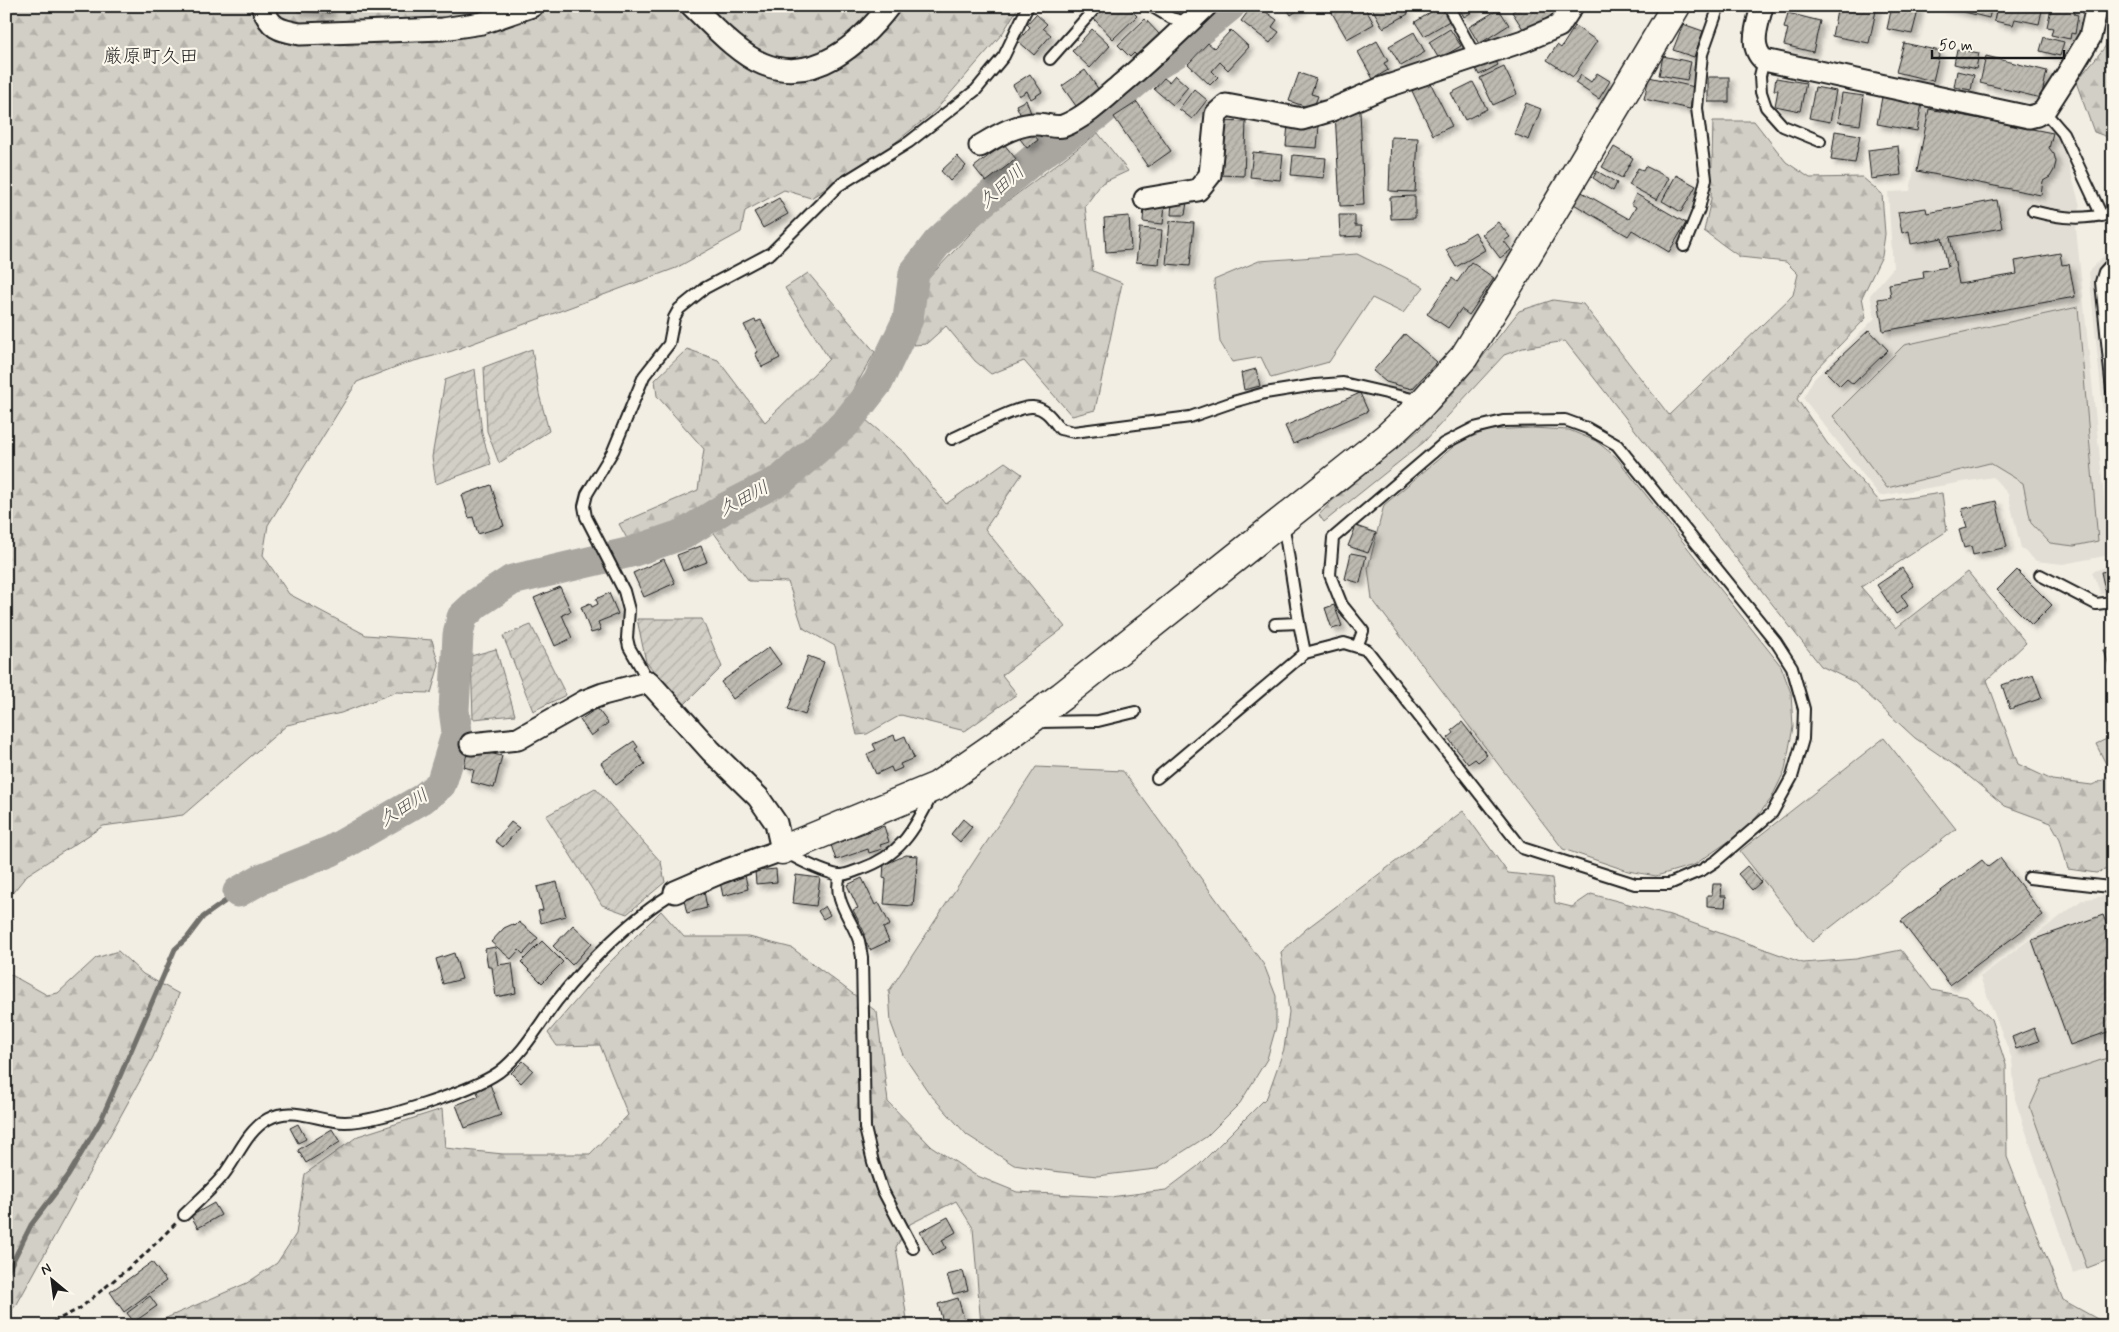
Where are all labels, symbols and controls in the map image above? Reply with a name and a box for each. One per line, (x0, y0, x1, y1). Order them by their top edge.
scale bar (1932, 28, 2064, 60)
text: 50 m (1939, 36, 1973, 56)
district label: 厳原町久田 (103, 44, 199, 69)
water label: 久田川 (974, 160, 1030, 214)
water label: 久田川 (715, 476, 773, 522)
water label: 久田川 (375, 784, 433, 832)
north arrow (28, 1254, 78, 1304)
text: N (38, 1259, 55, 1280)

